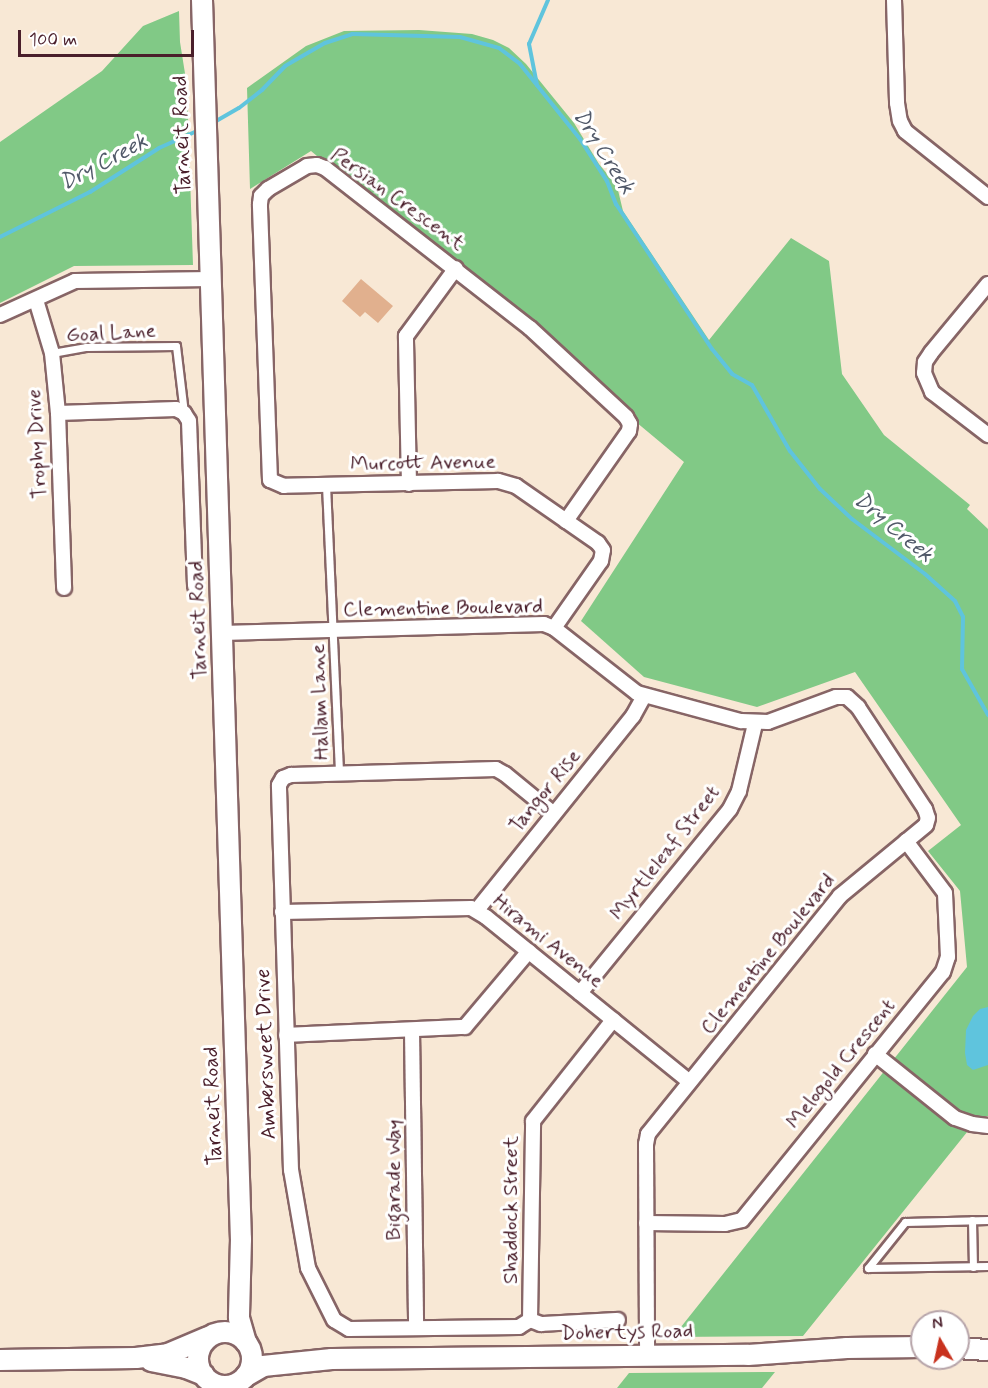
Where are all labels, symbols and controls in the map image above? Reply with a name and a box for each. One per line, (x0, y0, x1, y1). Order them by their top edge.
scale bar (21, 18, 196, 56)
text: 100 m (29, 28, 77, 52)
street label: Tarneit Road (167, 75, 197, 195)
water label: Dry Creek (567, 105, 639, 199)
water label: Dry Creek (56, 129, 152, 197)
street label: Persian Crescent (329, 144, 467, 254)
street label: Goal Lane (66, 318, 156, 348)
street label: Trophy Drive (22, 388, 52, 500)
street label: Murcott Avenue (350, 449, 496, 477)
water label: Dry Creek (848, 487, 938, 569)
street label: Tarneit Road (183, 560, 213, 680)
street label: Clementine Boulevard (344, 594, 542, 622)
street label: Hallam Lane (305, 646, 335, 758)
street label: Tangor Rise (503, 744, 587, 838)
street label: Myrtleleaf Street (603, 779, 727, 927)
street label: Clementine Boulevard (696, 870, 840, 1038)
street label: Hirami Avenue (487, 888, 609, 994)
street label: Ambersweet Drive (250, 969, 282, 1139)
street label: Melogold Crescent (780, 993, 902, 1135)
street label: Tarneit Road (198, 1046, 228, 1166)
street label: Bigarade Way (381, 1117, 407, 1243)
street label: Shaddock Street (498, 1136, 524, 1284)
north arrow (910, 1310, 970, 1370)
text: N (931, 1312, 944, 1335)
street label: Dohertys Road (561, 1318, 693, 1346)

